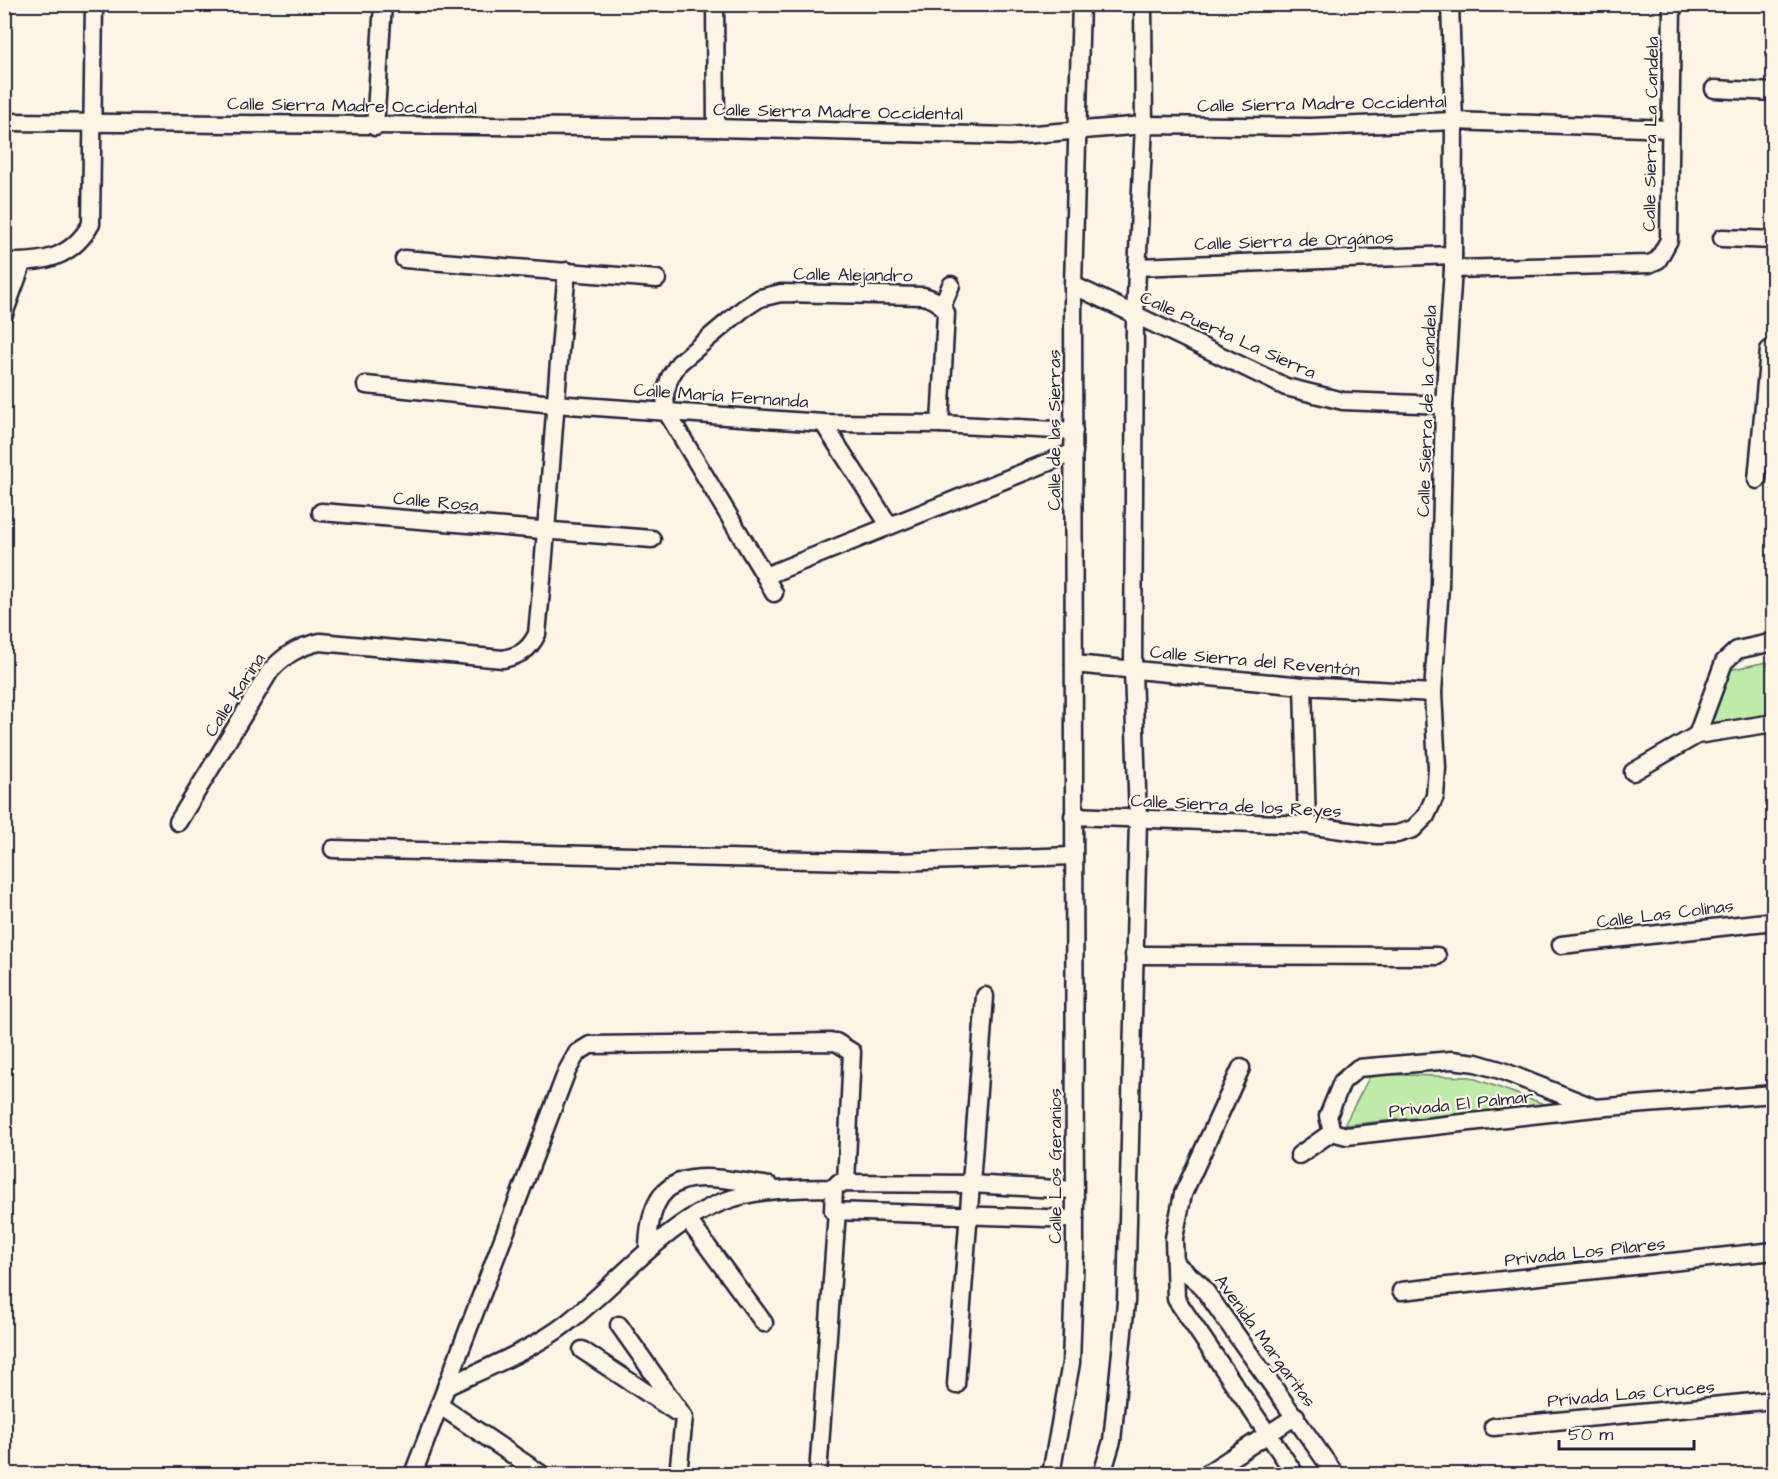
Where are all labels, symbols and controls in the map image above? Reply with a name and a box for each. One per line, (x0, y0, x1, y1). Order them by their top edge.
street label: Calle Sierra La Candela (1637, 36, 1665, 232)
street label: Calle Sierra Madre Occidental (1197, 89, 1447, 119)
street label: Calle Sierra Madre Occidental (227, 91, 477, 121)
street label: Calle Sierra Madre Occidental (713, 97, 963, 127)
street label: Calle Sierra de Orgános (1194, 225, 1394, 258)
street label: Calle Alejandro (793, 261, 913, 289)
street label: Calle Puerta La Sierra (1136, 285, 1320, 385)
street label: Calle Sierra de la Candela (1411, 305, 1443, 517)
street label: Calle de las Sierras (1042, 350, 1067, 511)
street label: Calle María Fernanda (633, 377, 809, 415)
street label: Calle Rosa (392, 486, 480, 518)
street label: Calle Sierra del Reventón (1149, 639, 1361, 683)
street label: Calle Karina (199, 648, 271, 742)
street label: Calle Sierra de los Reyes (1130, 788, 1342, 825)
street label: Calle Las Colinas (1595, 893, 1735, 935)
street label: Privada El Palmar (1387, 1084, 1535, 1124)
street label: Calle Los Geranios (1043, 1088, 1068, 1244)
street label: Privada Los Pilares (1503, 1231, 1667, 1273)
street label: Avenida Margaritas (1208, 1270, 1322, 1413)
street label: Privada Las Cruces (1546, 1374, 1716, 1414)
scale bar (1559, 1413, 1694, 1451)
text: 50 m (1568, 1422, 1613, 1447)

